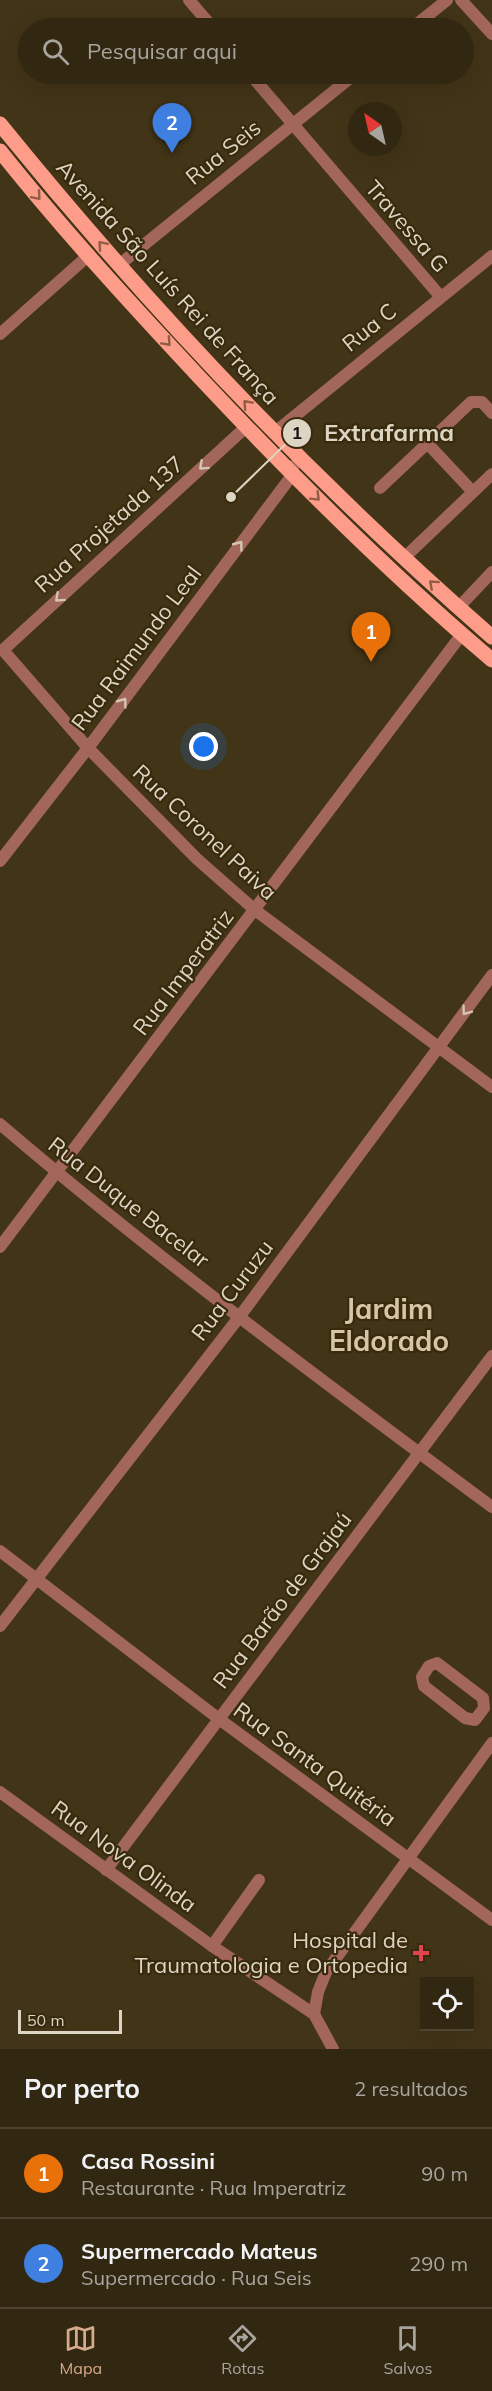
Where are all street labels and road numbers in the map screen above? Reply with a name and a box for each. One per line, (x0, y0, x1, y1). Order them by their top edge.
street label: Rua Seis (180, 113, 266, 191)
street label: Avenida São Luís Rei de França (51, 154, 285, 410)
street label: Travessa G (359, 174, 455, 278)
street label: Rua C (336, 297, 402, 357)
street label: Rua Projetada 137 (29, 450, 189, 598)
street label: Rua Raimundo Leal (65, 560, 207, 736)
street label: Rua Coronel Paiva (127, 758, 283, 906)
street label: Rua Imperatriz (127, 903, 239, 1041)
street label: Rua Duque Bacelar (43, 1130, 215, 1274)
street label: Rua Curuzu (185, 1234, 279, 1346)
street label: Rua Barão de Grajaú (207, 1506, 357, 1694)
street label: Rua Santa Quitéria (228, 1696, 402, 1832)
street label: Rua Nova Olinda (46, 1794, 202, 1918)

